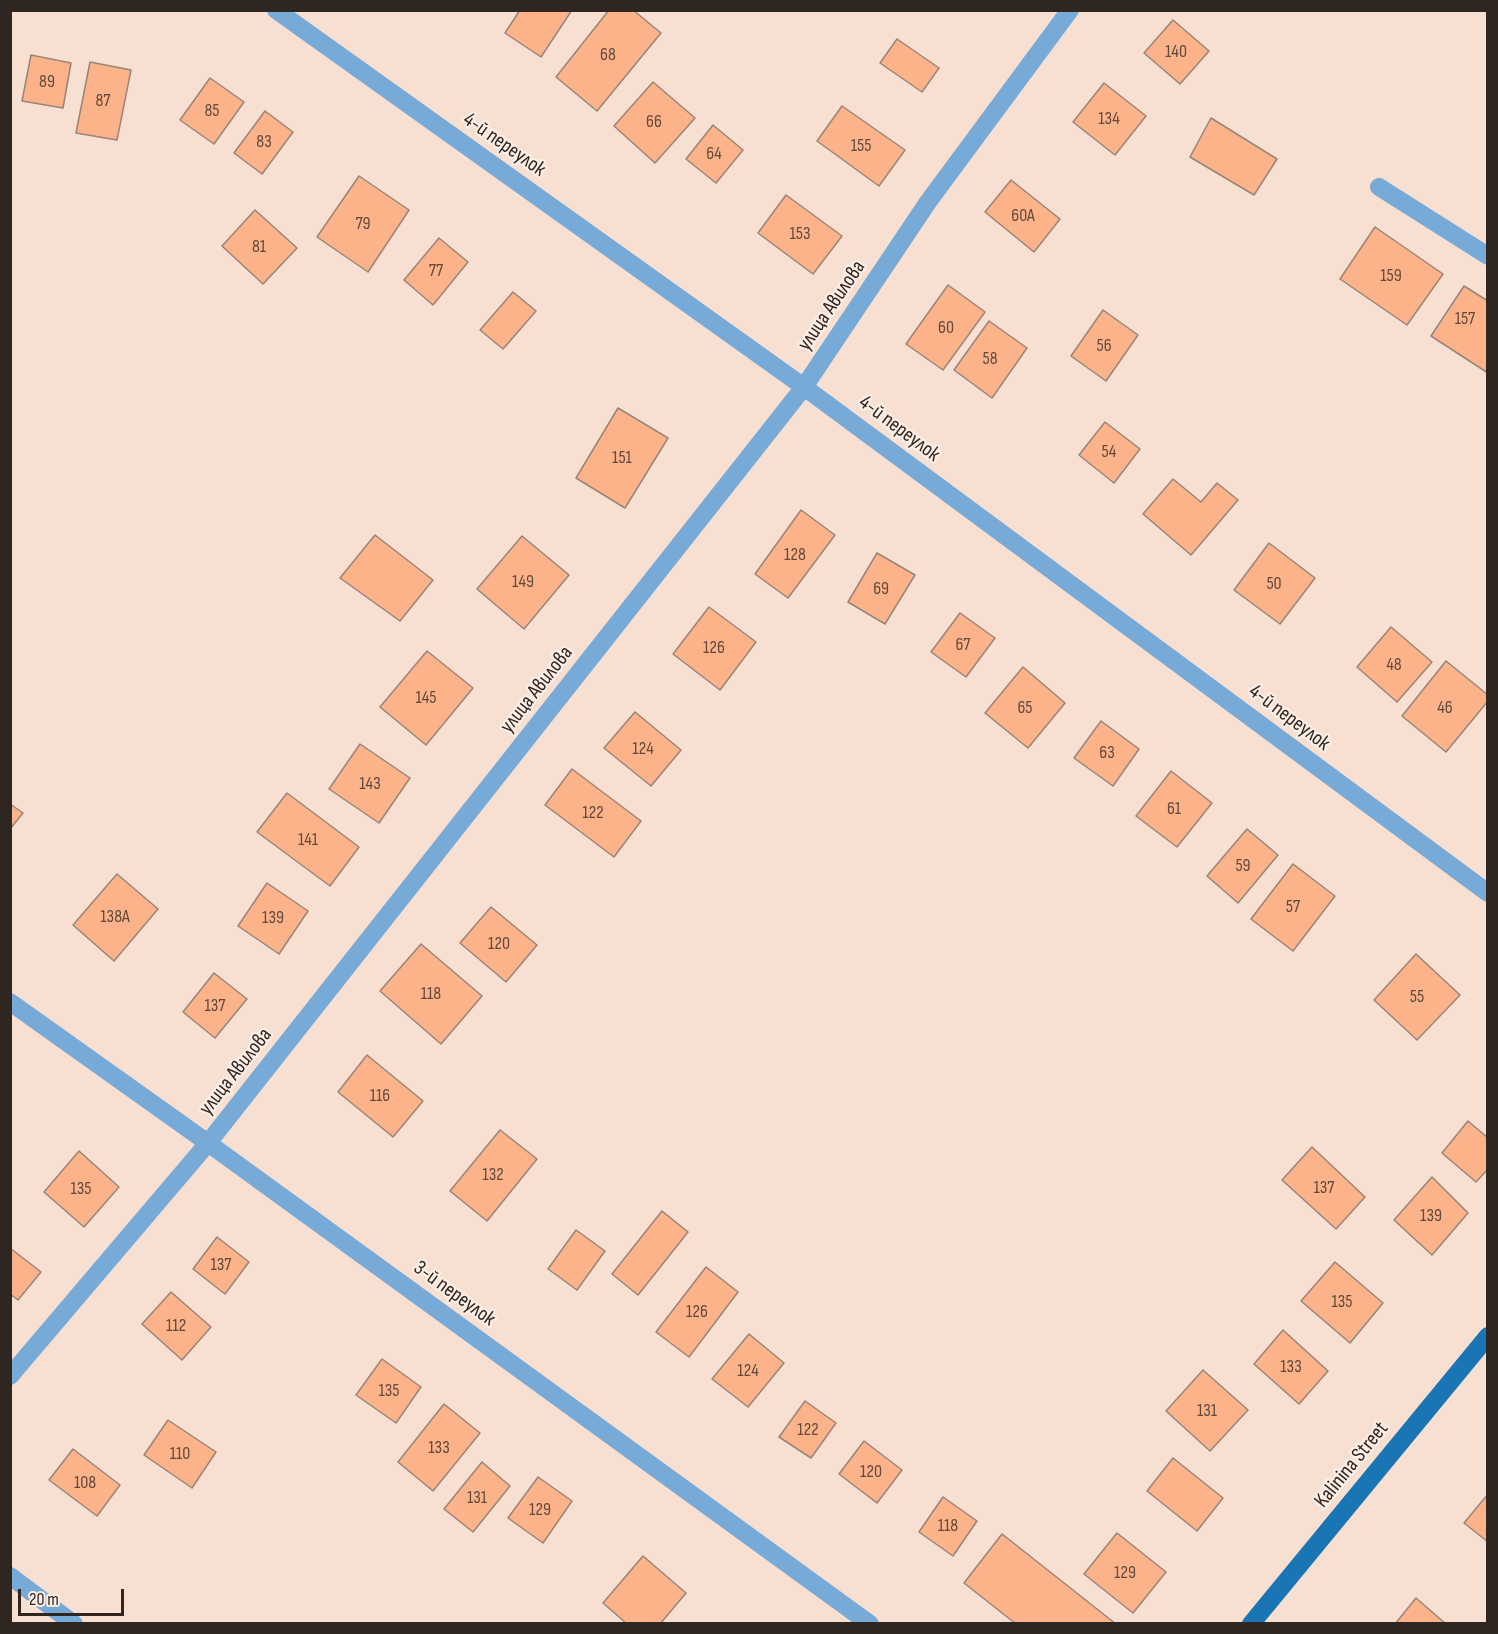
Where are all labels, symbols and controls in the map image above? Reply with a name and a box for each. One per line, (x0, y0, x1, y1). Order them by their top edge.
house number: 140 (1165, 41, 1187, 63)
house number: 68 (600, 44, 616, 66)
house number: 89 (39, 71, 55, 93)
house number: 87 (95, 90, 111, 112)
house number: 85 (204, 100, 220, 122)
street label: 4-й переулок (458, 107, 550, 183)
house number: 134 (1098, 108, 1120, 130)
house number: 66 (646, 111, 662, 133)
house number: 83 (256, 131, 272, 153)
house number: 155 (851, 135, 871, 157)
house number: 64 (706, 143, 722, 165)
house number: 60А (1011, 205, 1035, 227)
house number: 79 (355, 213, 371, 235)
house number: 153 (789, 223, 811, 245)
house number: 81 (252, 236, 266, 258)
street label: улица Авилова (793, 256, 871, 356)
house number: 77 (429, 260, 443, 282)
house number: 159 (1380, 265, 1402, 287)
house number: 157 (1455, 308, 1475, 330)
house number: 60 (938, 317, 954, 339)
house number: 56 (1096, 335, 1112, 357)
house number: 58 (982, 348, 998, 370)
street label: 4-й переулок (853, 390, 945, 468)
house number: 54 (1102, 441, 1116, 463)
house number: 151 (612, 447, 632, 469)
house number: 128 (784, 544, 806, 566)
house number: 149 (512, 571, 534, 593)
house number: 50 (1266, 573, 1282, 595)
house number: 69 (873, 578, 889, 600)
house number: 67 (955, 634, 971, 656)
house number: 126 (703, 637, 725, 659)
street label: улица Авилова (495, 641, 579, 739)
house number: 48 (1386, 654, 1402, 676)
street label: 4-й переулок (1243, 679, 1335, 757)
house number: 145 (415, 687, 437, 709)
house number: 65 (1017, 697, 1033, 719)
house number: 46 (1437, 697, 1453, 719)
house number: 124 (632, 738, 654, 760)
house number: 63 (1099, 742, 1115, 764)
house number: 143 (359, 773, 381, 795)
house number: 61 (1167, 798, 1181, 820)
house number: 122 (582, 802, 604, 824)
house number: 141 (298, 829, 318, 851)
house number: 59 (1235, 855, 1251, 877)
house number: 57 (1286, 896, 1300, 918)
house number: 138А (100, 906, 130, 928)
house number: 139 (262, 907, 284, 929)
house number: 120 (488, 933, 510, 955)
house number: 118 (421, 983, 441, 1005)
house number: 55 (1410, 986, 1424, 1008)
house number: 137 (204, 995, 226, 1017)
street label: улица Авилова (194, 1023, 278, 1121)
house number: 116 (370, 1085, 390, 1107)
house number: 132 (482, 1164, 504, 1186)
house number: 137 (1313, 1177, 1335, 1199)
house number: 135 (70, 1178, 92, 1200)
house number: 139 (1420, 1205, 1442, 1227)
house number: 137 (210, 1254, 232, 1276)
street label: 3-й переулок (408, 1256, 500, 1332)
house number: 135 (1331, 1291, 1353, 1313)
house number: 126 (686, 1301, 708, 1323)
house number: 112 (166, 1315, 186, 1337)
house number: 133 (1280, 1356, 1302, 1378)
house number: 124 (737, 1360, 759, 1382)
house number: 135 (378, 1380, 400, 1402)
house number: 131 (1197, 1400, 1217, 1422)
street label: Kalinina Street (1310, 1417, 1394, 1513)
house number: 122 (797, 1419, 819, 1441)
house number: 133 (428, 1437, 450, 1459)
house number: 110 (170, 1443, 190, 1465)
house number: 120 (860, 1461, 882, 1483)
house number: 108 (74, 1472, 96, 1494)
house number: 131 (467, 1487, 487, 1509)
house number: 129 (529, 1499, 551, 1521)
house number: 118 (938, 1515, 958, 1537)
house number: 129 (1114, 1562, 1136, 1584)
scale bar (21, 1577, 128, 1615)
text: 20 m (29, 1589, 59, 1610)

